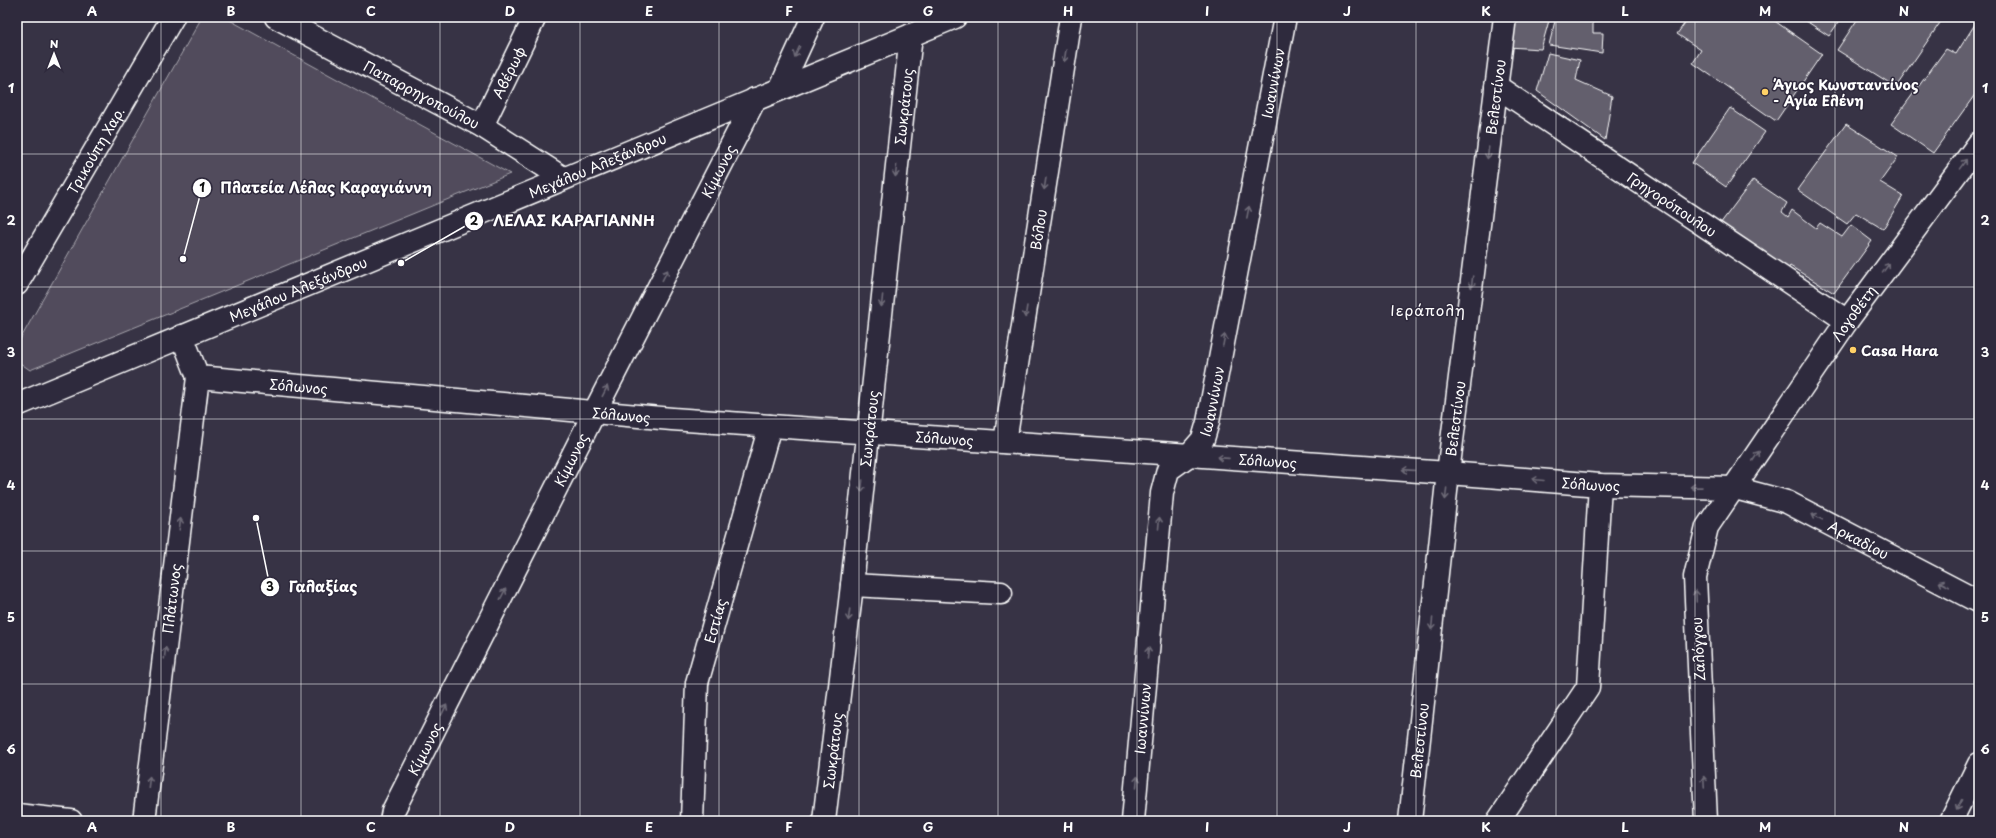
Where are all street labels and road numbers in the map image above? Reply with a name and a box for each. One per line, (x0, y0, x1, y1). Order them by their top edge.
street label: Αβέρωφ (487, 42, 530, 102)
street label: Ιωαννίνων (1255, 46, 1289, 120)
street label: Παπαρρηγοπούλου (360, 55, 483, 133)
street label: Βελεστίνου (1480, 58, 1510, 136)
street label: Σωκράτους (889, 67, 918, 146)
street label: Τρικούπη Χαρ. (61, 102, 129, 198)
street label: Μεγάλου Αλεξάνδρου (525, 127, 669, 203)
street label: Κίμωνος (696, 141, 741, 201)
street label: Γρηγορόπουλου (1623, 166, 1721, 241)
street label: Βόλου (1024, 208, 1052, 251)
street label: Μεγάλου Αλεξάνδρου (226, 251, 370, 327)
street label: Λογοθέτη (1826, 281, 1881, 345)
street label: Ιωαννίνων (1194, 364, 1229, 439)
street label: Σόλωνος (269, 373, 329, 399)
street label: Βελεστίνου (1440, 380, 1470, 457)
street label: Σωκράτους (854, 389, 883, 468)
street label: Σόλωνος (591, 401, 651, 428)
street label: Σόλωνος (915, 425, 974, 450)
street label: Κίμωνος (548, 429, 593, 490)
street label: Σόλωνος (1238, 448, 1298, 473)
street label: Σόλωνος (1561, 472, 1620, 496)
street label: Αρκαδίου (1825, 515, 1893, 564)
street label: Πλάτωνος (156, 562, 186, 635)
street label: Εστίας (698, 596, 731, 645)
street label: Ζαλόγγου (1686, 616, 1710, 682)
street label: Ιωαννίνων (1128, 682, 1156, 755)
street label: Βελεστίνου (1404, 702, 1433, 779)
street label: Σωκράτους (817, 711, 847, 790)
street label: Κίμωνος (402, 718, 447, 779)

